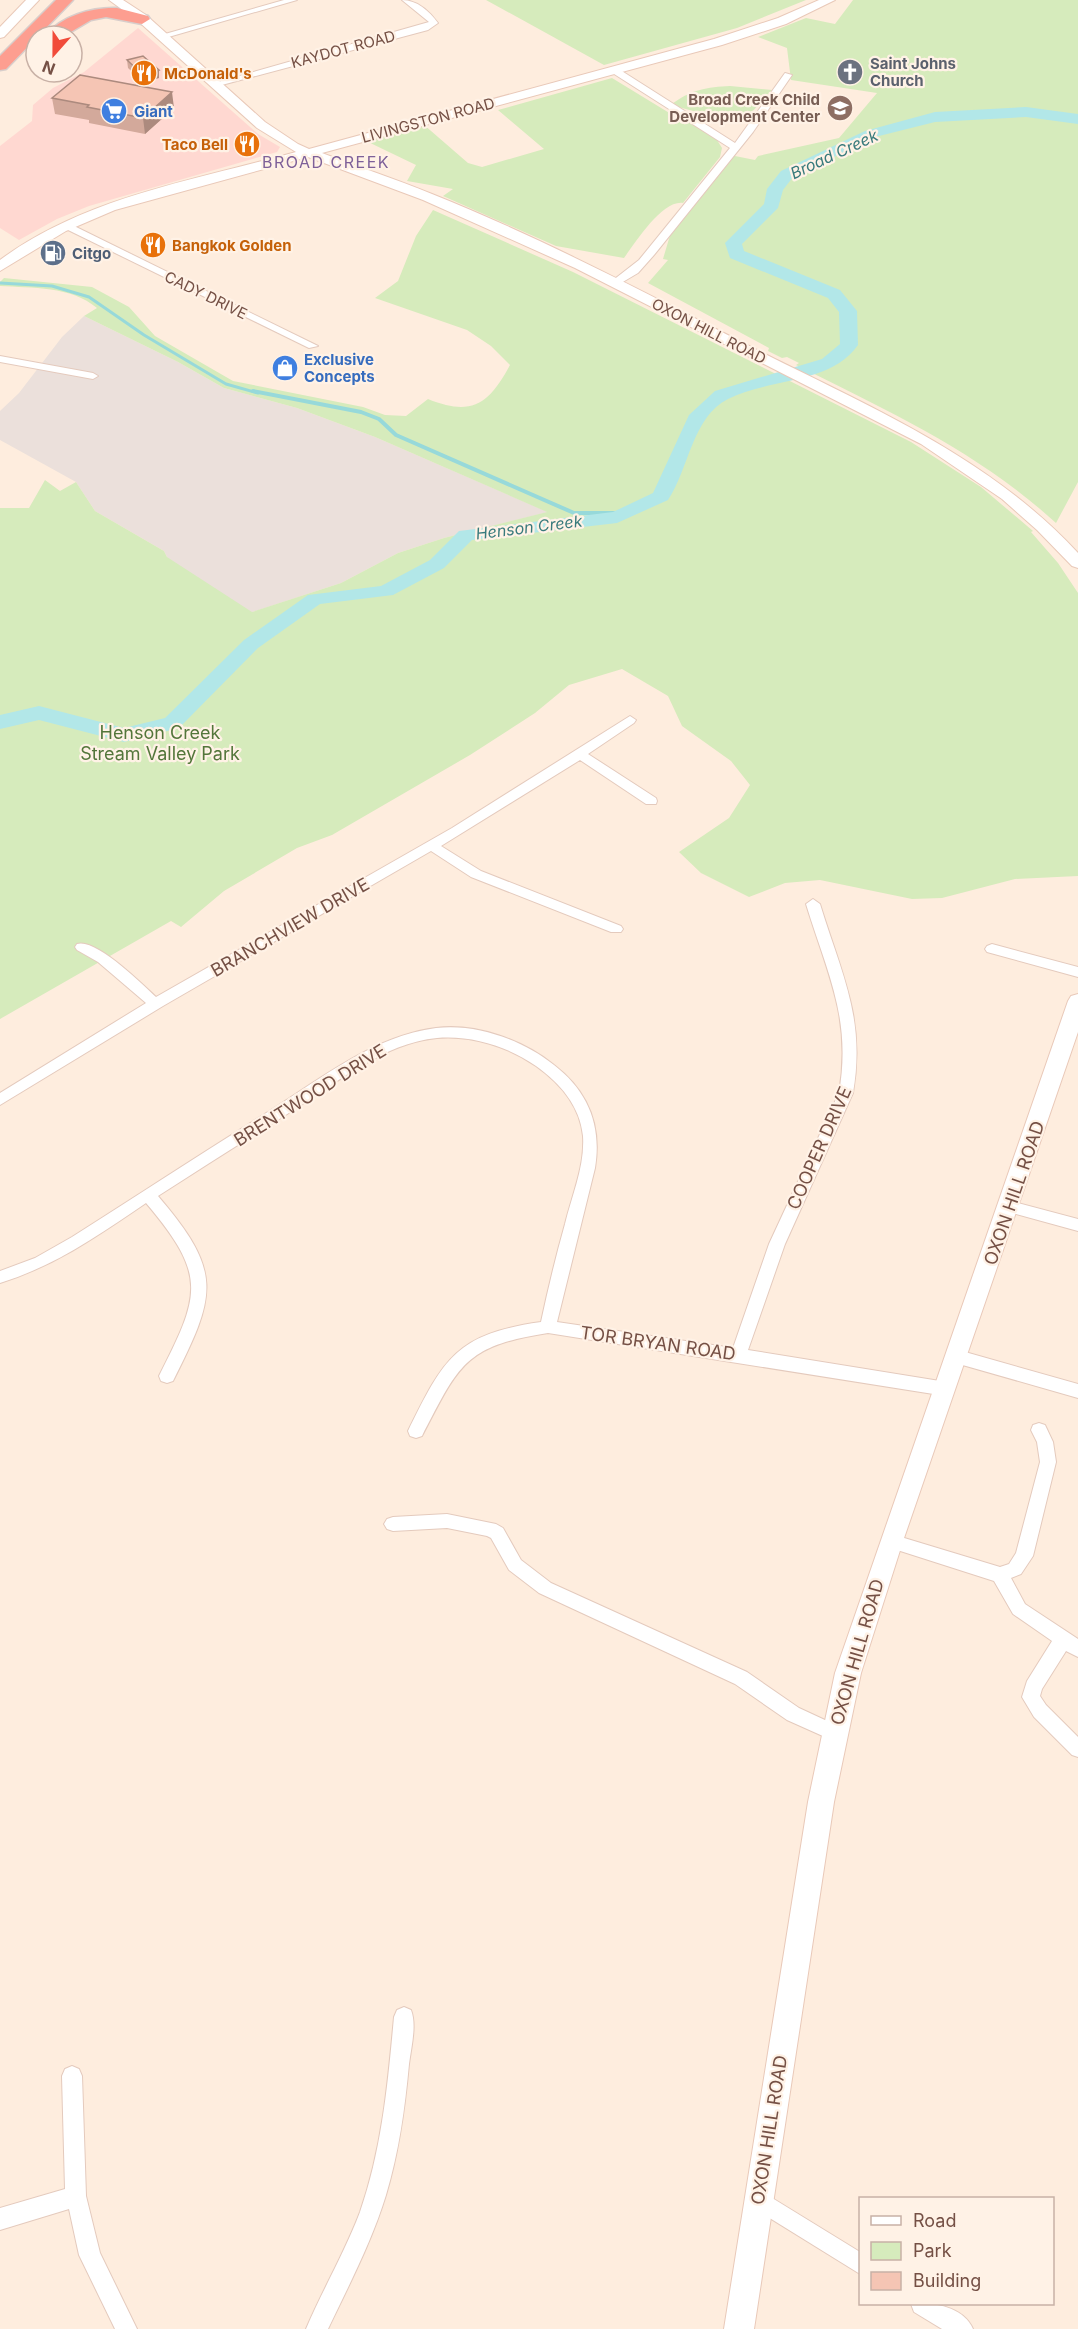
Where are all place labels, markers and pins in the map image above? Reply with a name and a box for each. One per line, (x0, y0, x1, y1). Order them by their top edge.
place label: Saint Johns Church (870, 54, 956, 90)
church icon: Saint Johns Church (835, 57, 865, 87)
restaurant icon: McDonald's (129, 58, 159, 88)
place label: McDonald's (164, 64, 252, 83)
place label: Broad Creek Child Development Center (669, 90, 820, 126)
school or university icon: Broad Creek Child Development Center (825, 93, 855, 123)
supermarket icon: Giant (99, 96, 129, 126)
place label: Giant (134, 102, 173, 121)
restaurant icon: Taco Bell (232, 129, 262, 159)
place label: Taco Bell (162, 135, 228, 154)
restaurant icon: Bangkok Golden (138, 230, 168, 260)
place label: Bangkok Golden (172, 236, 292, 255)
fuel station icon: Citgo (38, 238, 68, 268)
place label: Citgo (72, 244, 111, 263)
place label: Exclusive Concepts (304, 350, 375, 386)
shop icon: Exclusive Concepts (270, 353, 300, 383)

